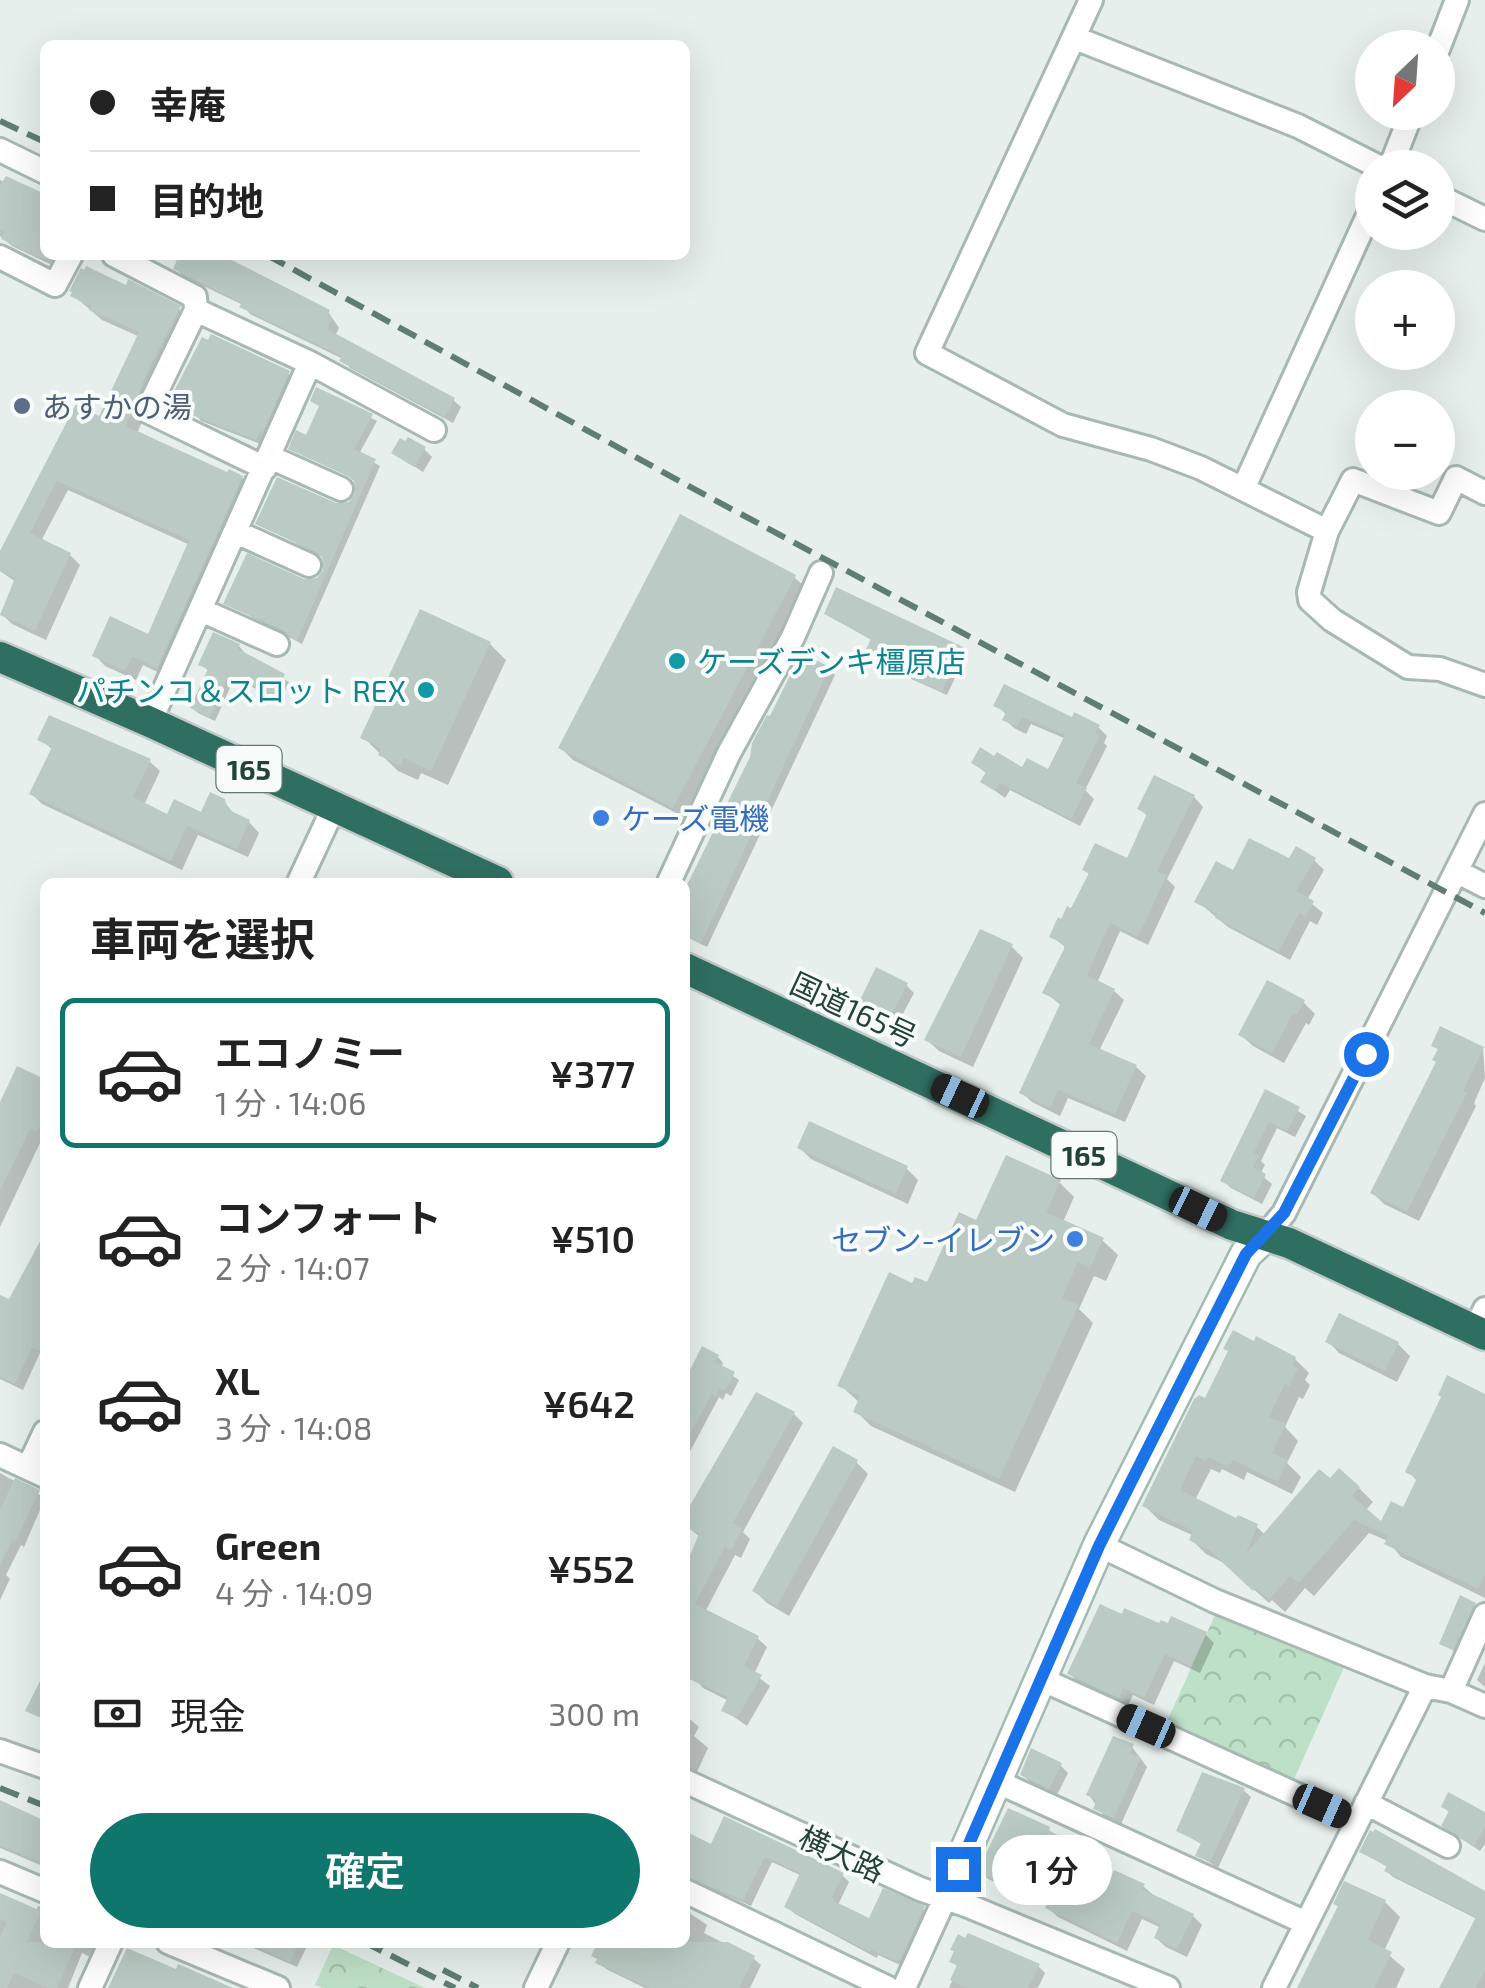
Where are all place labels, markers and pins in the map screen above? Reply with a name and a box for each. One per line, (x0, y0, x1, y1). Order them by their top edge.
place label: あすかの湯 (42, 388, 192, 424)
marker: あすかの湯 (11, 395, 33, 417)
place label: ケーズデンキ橿原店 (697, 643, 966, 679)
marker: ケーズデンキ橿原店 (666, 650, 688, 672)
place label: パチンコ＆スロット REX (76, 672, 406, 708)
marker: パチンコ＆スロット REX (415, 679, 437, 701)
place label: ケーズ電機 (621, 800, 770, 836)
marker: ケーズ電機 (590, 807, 612, 829)
place label: セブン-イレブン (832, 1221, 1055, 1257)
marker: セブン-イレブン (1064, 1228, 1086, 1250)

